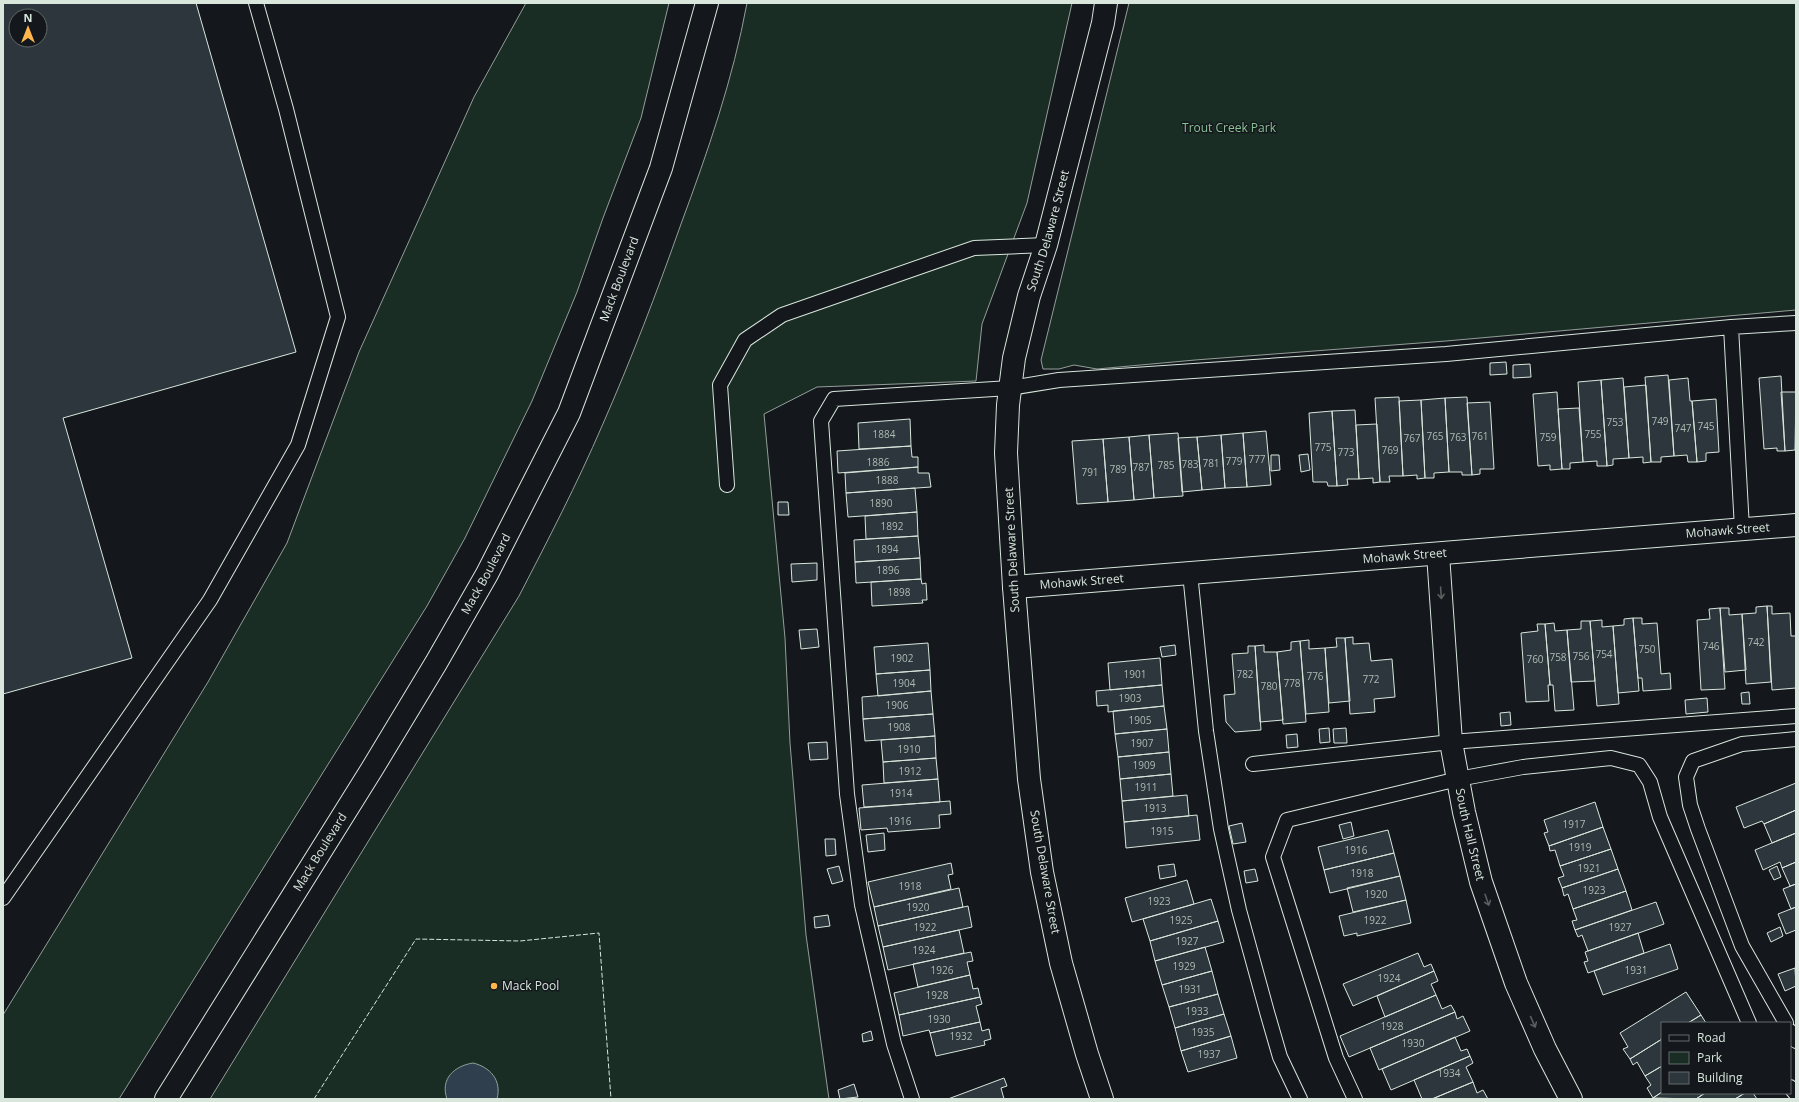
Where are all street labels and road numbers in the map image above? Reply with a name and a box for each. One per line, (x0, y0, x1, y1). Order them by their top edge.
street label: South Delaware Street (1022, 168, 1073, 293)
street label: Mack Boulevard (595, 234, 642, 324)
street label: South Delaware Street (1000, 487, 1023, 613)
street label: Mohawk Street (1685, 518, 1770, 542)
street label: Mack Boulevard (457, 530, 514, 617)
street label: Mohawk Street (1362, 544, 1447, 567)
street label: Mohawk Street (1039, 569, 1124, 593)
street label: South Hall Street (1452, 787, 1489, 882)
street label: Mack Boulevard (289, 809, 351, 894)
street label: South Delaware Street (1026, 809, 1065, 935)

